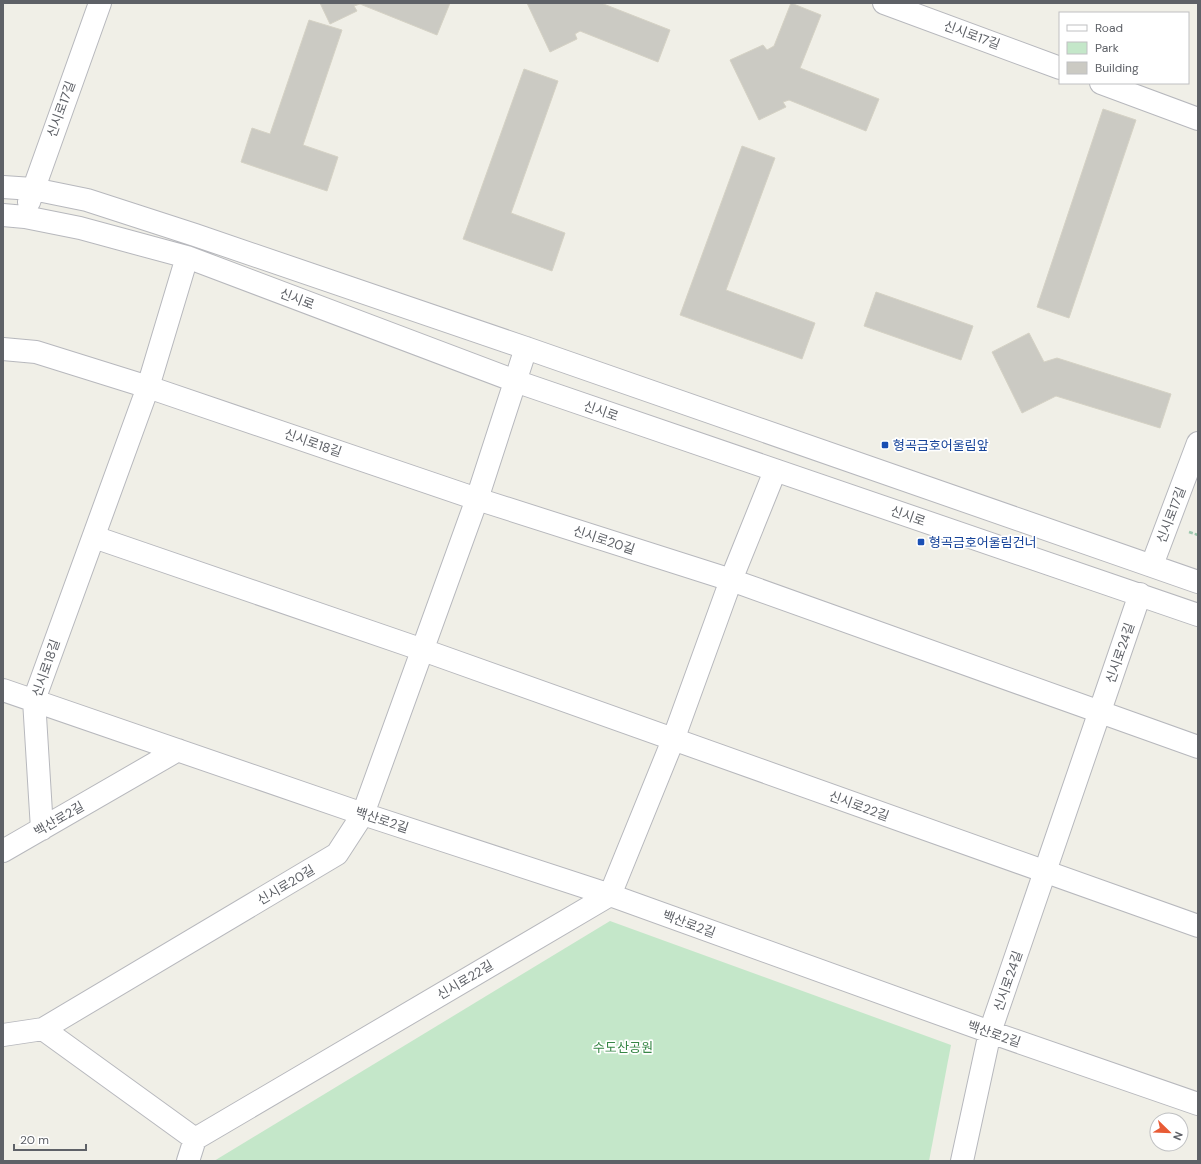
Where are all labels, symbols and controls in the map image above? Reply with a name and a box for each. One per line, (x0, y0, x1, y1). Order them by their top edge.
legend (1059, 12, 1189, 84)
street label: 신시로17길 (941, 17, 1003, 53)
text: Road (1095, 20, 1123, 36)
text: Park (1095, 40, 1119, 56)
text: Building (1095, 60, 1139, 76)
street label: 신시로17길 (43, 78, 79, 140)
street label: 신시로 (277, 285, 317, 313)
street label: 신시로 (581, 397, 621, 425)
street label: 신시로18길 (282, 425, 344, 461)
place label: 형곡금호어울림앞 (893, 437, 989, 454)
marker: 형곡금호어울림앞 (880, 440, 890, 450)
street label: 신시로17길 (1153, 484, 1189, 546)
street label: 신시로 (888, 502, 928, 530)
street label: 신시로20길 (571, 522, 637, 558)
place label: 형곡금호어울림건너 (929, 534, 1037, 551)
marker: 형곡금호어울림건너 (916, 537, 926, 547)
street label: 신시로24길 (1102, 620, 1138, 686)
street label: 신시로18길 (28, 637, 64, 699)
street label: 신시로22길 (827, 787, 891, 825)
street label: 백산로2길 (31, 798, 87, 840)
street label: 백산로2길 (353, 803, 411, 837)
street label: 신시로20길 (254, 861, 318, 909)
street label: 백산로2길 (660, 907, 718, 941)
street label: 신시로24길 (990, 948, 1026, 1014)
street label: 신시로22길 (434, 957, 496, 1003)
street label: 백산로2길 (965, 1017, 1023, 1051)
park label: 수도산공원 (593, 1039, 653, 1056)
north arrow (1149, 1112, 1189, 1152)
scale bar (14, 1126, 86, 1152)
text: N (1170, 1129, 1186, 1142)
text: 20 m (20, 1132, 49, 1148)

